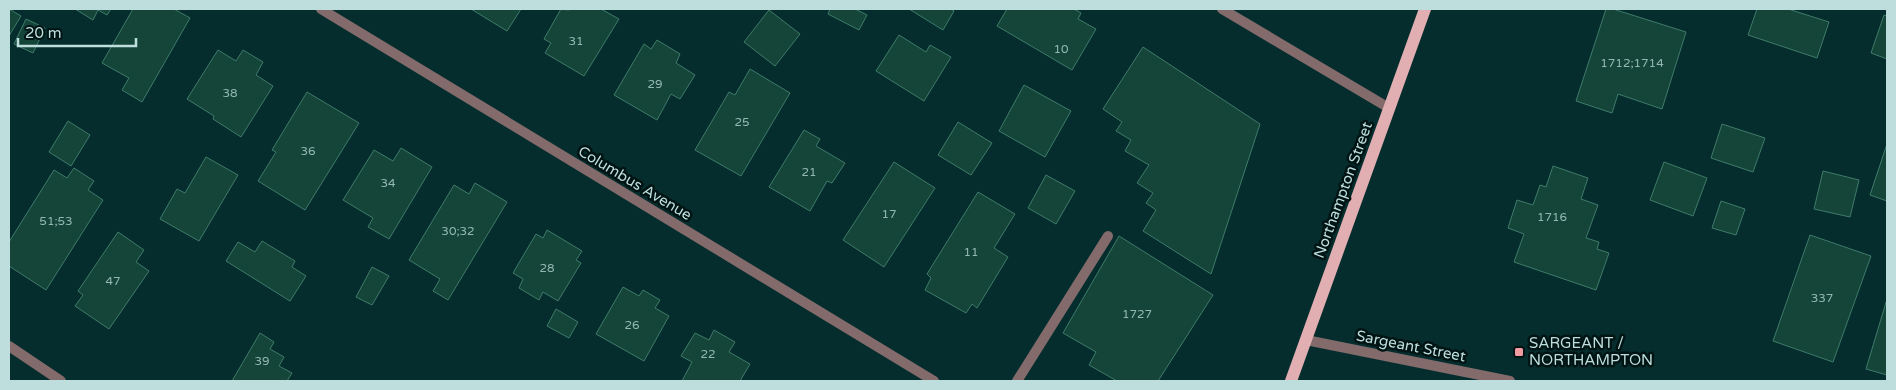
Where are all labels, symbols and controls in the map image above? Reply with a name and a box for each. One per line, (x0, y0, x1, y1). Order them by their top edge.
scale bar (18, 15, 135, 47)
text: 20 m (25, 24, 62, 42)
house number: 31 (568, 34, 584, 48)
house number: 10 (1053, 42, 1069, 56)
house number: 1712;1714 (1600, 56, 1664, 70)
house number: 29 (647, 77, 663, 91)
house number: 38 (222, 86, 238, 100)
house number: 25 (734, 115, 750, 129)
street label: Northampton Street (1310, 119, 1376, 261)
street label: Columbus Avenue (575, 142, 695, 224)
house number: 36 (300, 144, 316, 158)
house number: 21 (801, 165, 817, 179)
house number: 34 (380, 176, 396, 190)
house number: 17 (881, 207, 897, 221)
house number: 1716 (1537, 210, 1567, 224)
house number: 51;53 (39, 214, 73, 228)
house number: 30;32 (441, 224, 475, 238)
house number: 11 (963, 245, 979, 259)
house number: 28 (539, 261, 555, 275)
house number: 47 (105, 274, 121, 288)
house number: 337 (1811, 291, 1833, 305)
house number: 1727 (1122, 307, 1152, 321)
house number: 26 (624, 318, 640, 332)
street label: Sargeant Street (1355, 327, 1467, 365)
place label: SARGEANT / NORTHAMPTON (1529, 334, 1653, 369)
marker: SARGEANT / NORTHAMPTON (1513, 346, 1525, 358)
house number: 22 (700, 347, 716, 361)
house number: 39 (254, 354, 270, 368)

